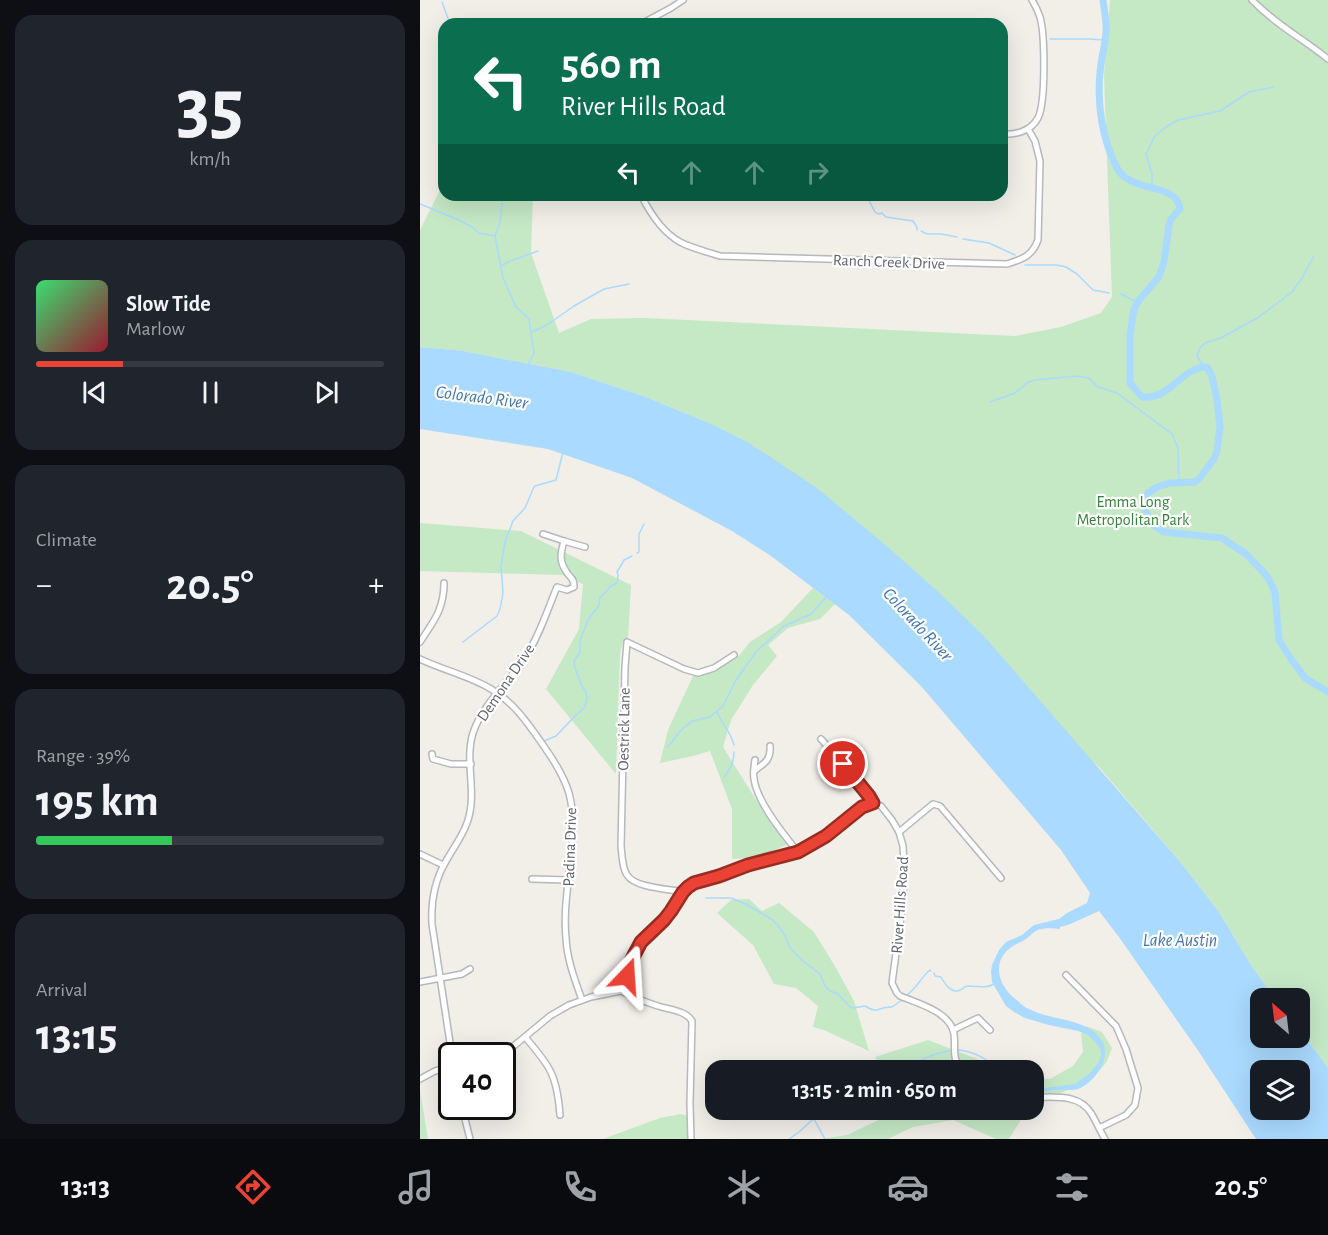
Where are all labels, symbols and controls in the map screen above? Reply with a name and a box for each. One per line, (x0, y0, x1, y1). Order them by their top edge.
icon: left (462, 42, 540, 120)
text: 560 m (561, 44, 662, 86)
text: 35 (176, 69, 244, 147)
text: River Hills Road (561, 93, 726, 120)
text: km/h (189, 149, 231, 169)
icon: left (612, 156, 645, 189)
icon: ahead (675, 156, 708, 189)
icon: ahead (738, 156, 771, 189)
icon: right (801, 156, 834, 189)
street label: Ranch Creek Drive (833, 252, 945, 272)
text: Slow Tide (126, 293, 211, 315)
text: Marlow (126, 319, 185, 339)
icon: previous (78, 376, 111, 409)
icon: pause (194, 376, 227, 409)
icon: next (310, 376, 343, 409)
water label: Colorado River (435, 383, 530, 413)
park label: Emma Long Metropolitan Park (1077, 494, 1190, 528)
text: Climate (36, 530, 97, 550)
text: 20.5° (166, 563, 254, 608)
text: − (36, 569, 52, 602)
text: + (368, 569, 384, 602)
water label: Colorado River (879, 585, 956, 666)
street label: Demona Drive (474, 641, 538, 724)
street label: Oestrick Lane (615, 687, 633, 771)
pin (817, 738, 868, 789)
text: Range · 39% (36, 746, 130, 766)
icon: arrive (826, 747, 859, 780)
text: 195 km (36, 779, 159, 824)
street label: Padina Drive (561, 807, 579, 887)
street label: River Hills Road (889, 856, 911, 954)
water label: Lake Austin (1143, 932, 1217, 950)
position arrow (595, 944, 659, 1008)
text: Arrival (36, 980, 87, 1000)
north arrow (1250, 988, 1310, 1048)
map controls (1250, 988, 1310, 1120)
text: 13:15 (36, 1013, 118, 1058)
speed limit sign: 40 (438, 1042, 516, 1120)
button: layers (1250, 1060, 1310, 1120)
text: 13:15 · 2 min · 650 m (792, 1079, 957, 1101)
icon: directions (232, 1166, 274, 1208)
icon: music (395, 1166, 437, 1208)
icon: phone (559, 1166, 601, 1208)
icon: climate (723, 1166, 765, 1208)
icon: car (887, 1166, 929, 1208)
icon: filters (1051, 1166, 1093, 1208)
text: 13:13 (61, 1173, 110, 1200)
text: 20.5° (1215, 1173, 1267, 1200)

